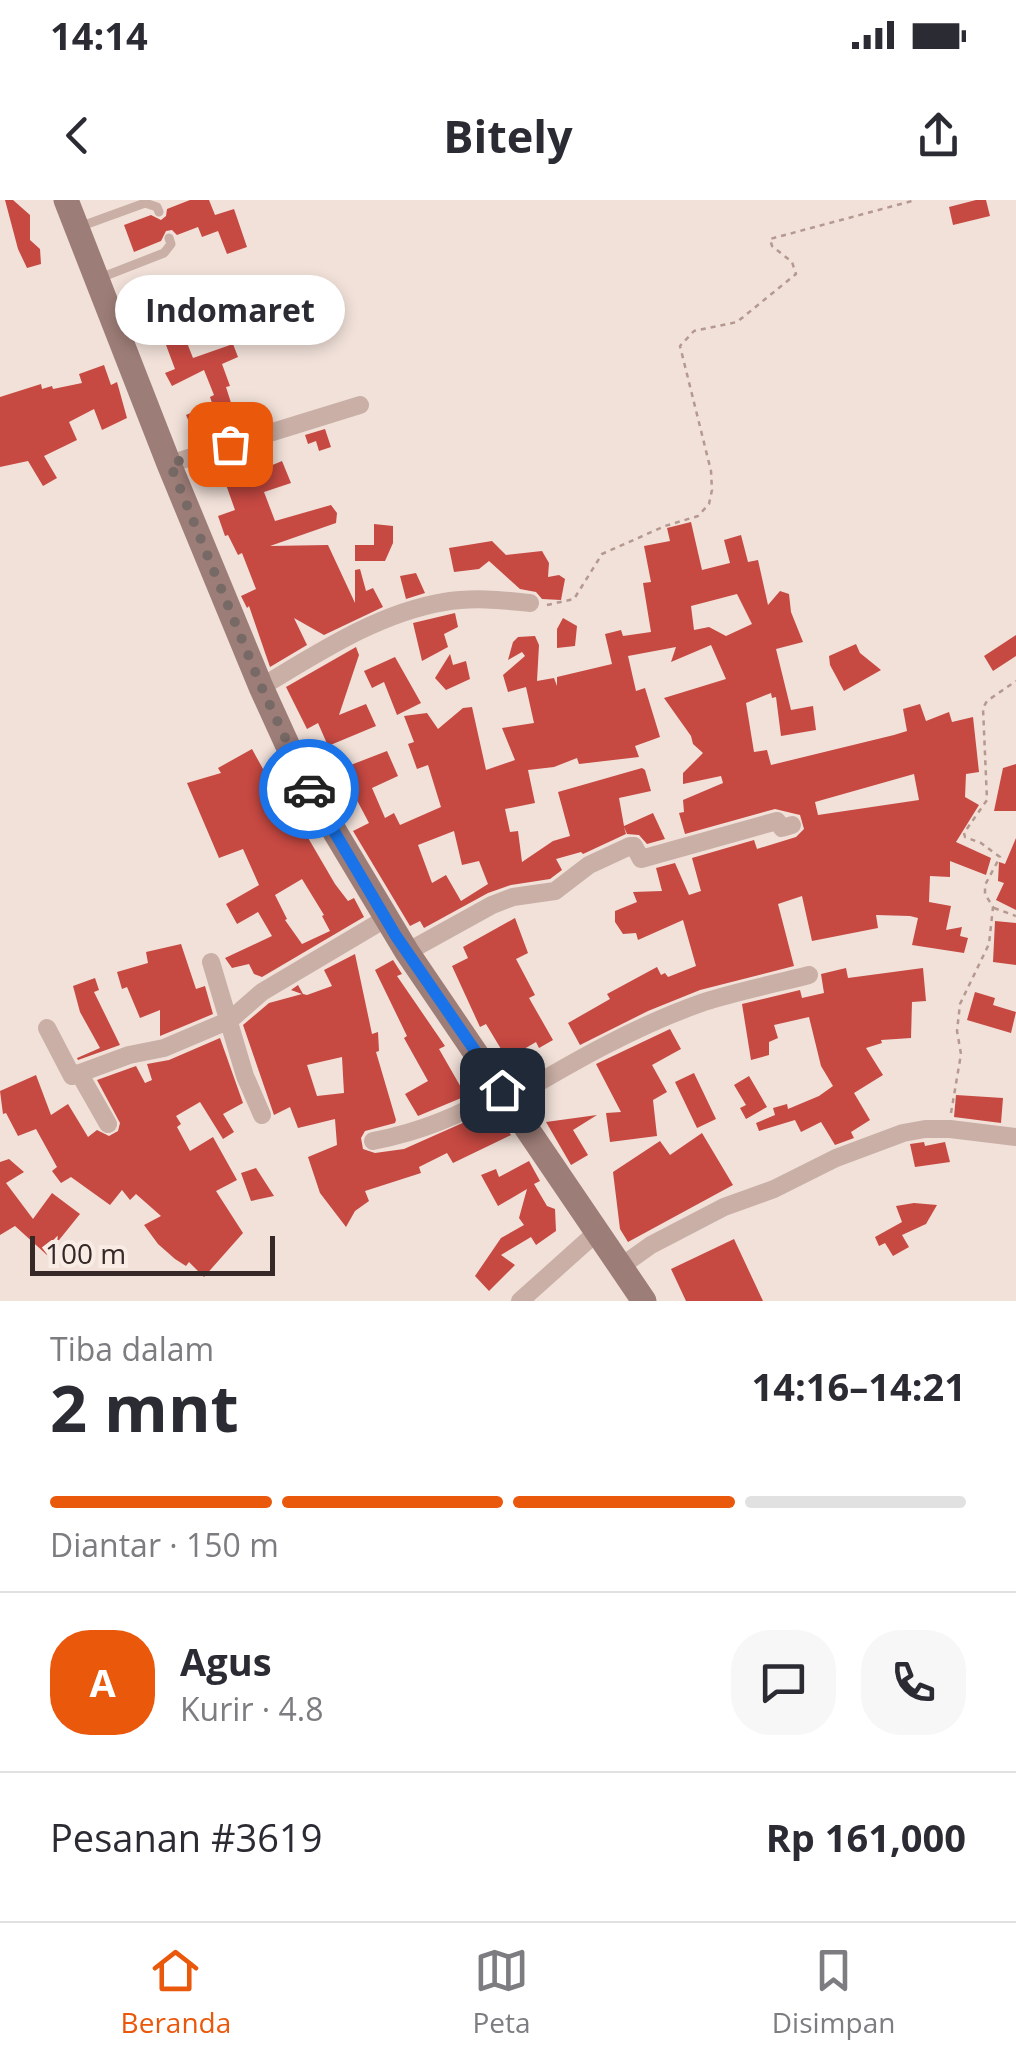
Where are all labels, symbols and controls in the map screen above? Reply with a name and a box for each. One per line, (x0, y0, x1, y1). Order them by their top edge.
text: 14:14 (50, 9, 148, 61)
text: Bitely (443, 105, 573, 166)
icon: back (50, 108, 105, 163)
icon: share (911, 108, 966, 163)
callout: Indomaret (115, 274, 345, 344)
text: Indomaret (145, 288, 315, 331)
pin (188, 402, 273, 487)
icon: bag (203, 417, 258, 472)
courier (259, 739, 359, 839)
icon: car (282, 762, 337, 817)
pin (460, 1048, 545, 1133)
icon: home (475, 1063, 530, 1118)
scale bar (30, 1231, 275, 1276)
text: 100 m (45, 1234, 126, 1272)
text: Tiba dalam (50, 1327, 214, 1370)
text: 14:16–14:21 (752, 1360, 966, 1412)
text: 2 mnt (50, 1363, 239, 1451)
text: Diantar · 150 m (50, 1523, 279, 1566)
button: chat (731, 1630, 836, 1735)
button: phone (861, 1630, 966, 1735)
text: Agus (180, 1635, 272, 1687)
text: A (89, 1656, 116, 1708)
text: Kurir · 4.8 (180, 1687, 323, 1730)
text: Pesanan #3619 (50, 1811, 322, 1863)
text: Rp 161,000 (766, 1811, 966, 1863)
tab: Beranda (121, 1943, 231, 2041)
tab: Peta (472, 1943, 531, 2041)
tab: Disimpan (772, 1943, 895, 2041)

